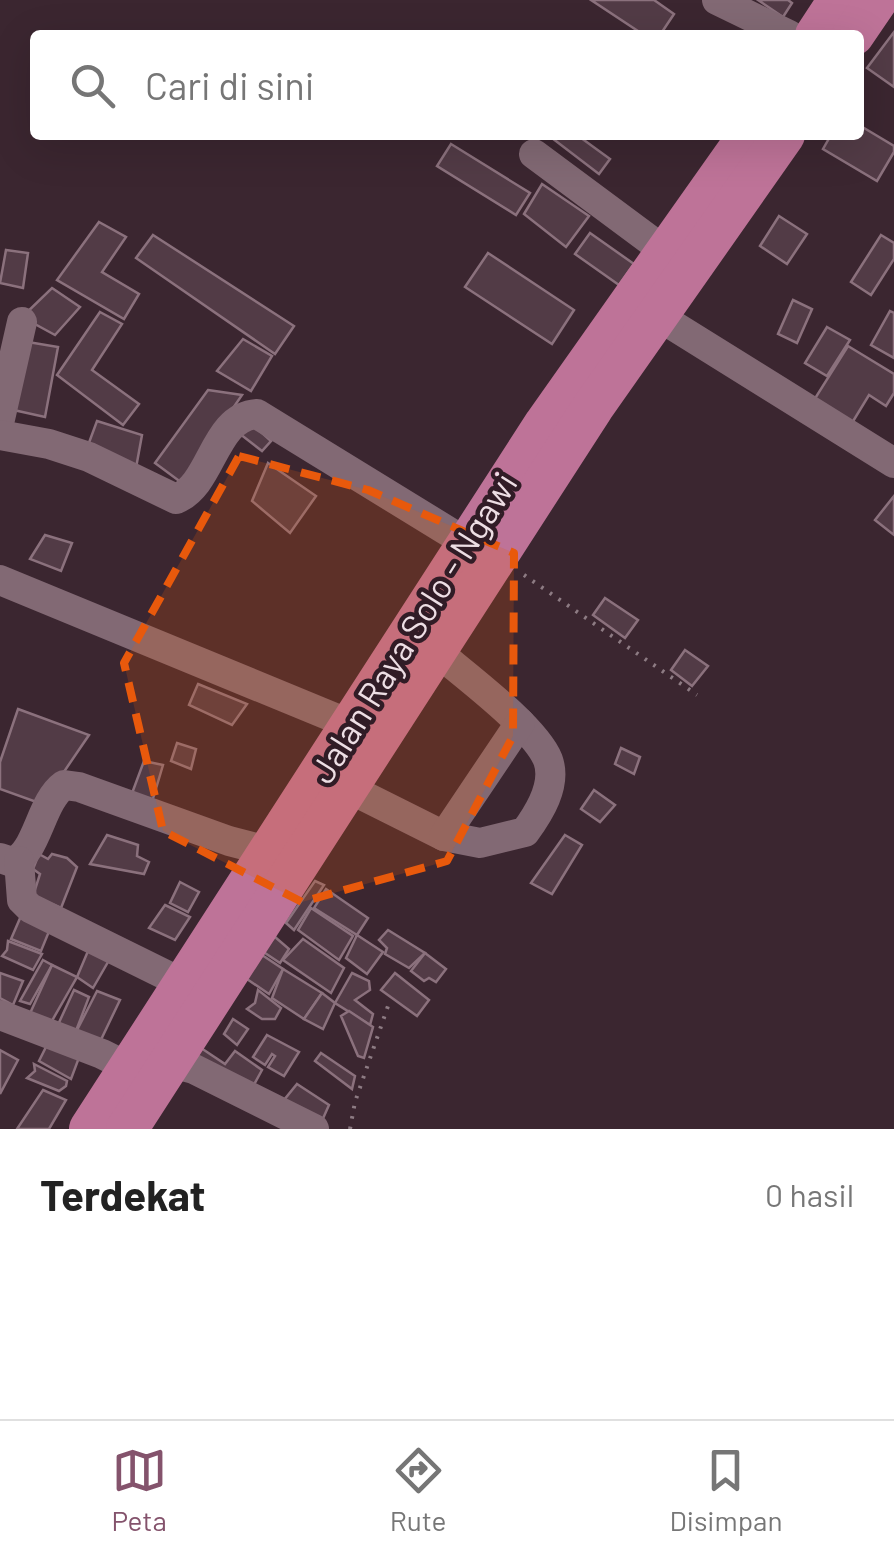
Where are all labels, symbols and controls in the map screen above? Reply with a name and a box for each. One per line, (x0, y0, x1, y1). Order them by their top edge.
search box (30, 30, 864, 140)
icon: search (65, 58, 120, 113)
text: Cari di sini (145, 62, 315, 108)
street label: Jalan Raya Solo - Ngawi (300, 464, 525, 790)
text: Terdekat (40, 1169, 205, 1219)
text: 0 hasil (765, 1175, 854, 1213)
tab: Peta (111, 1443, 167, 1537)
tab: Rute (390, 1443, 447, 1537)
tab: Disimpan (669, 1443, 783, 1537)

